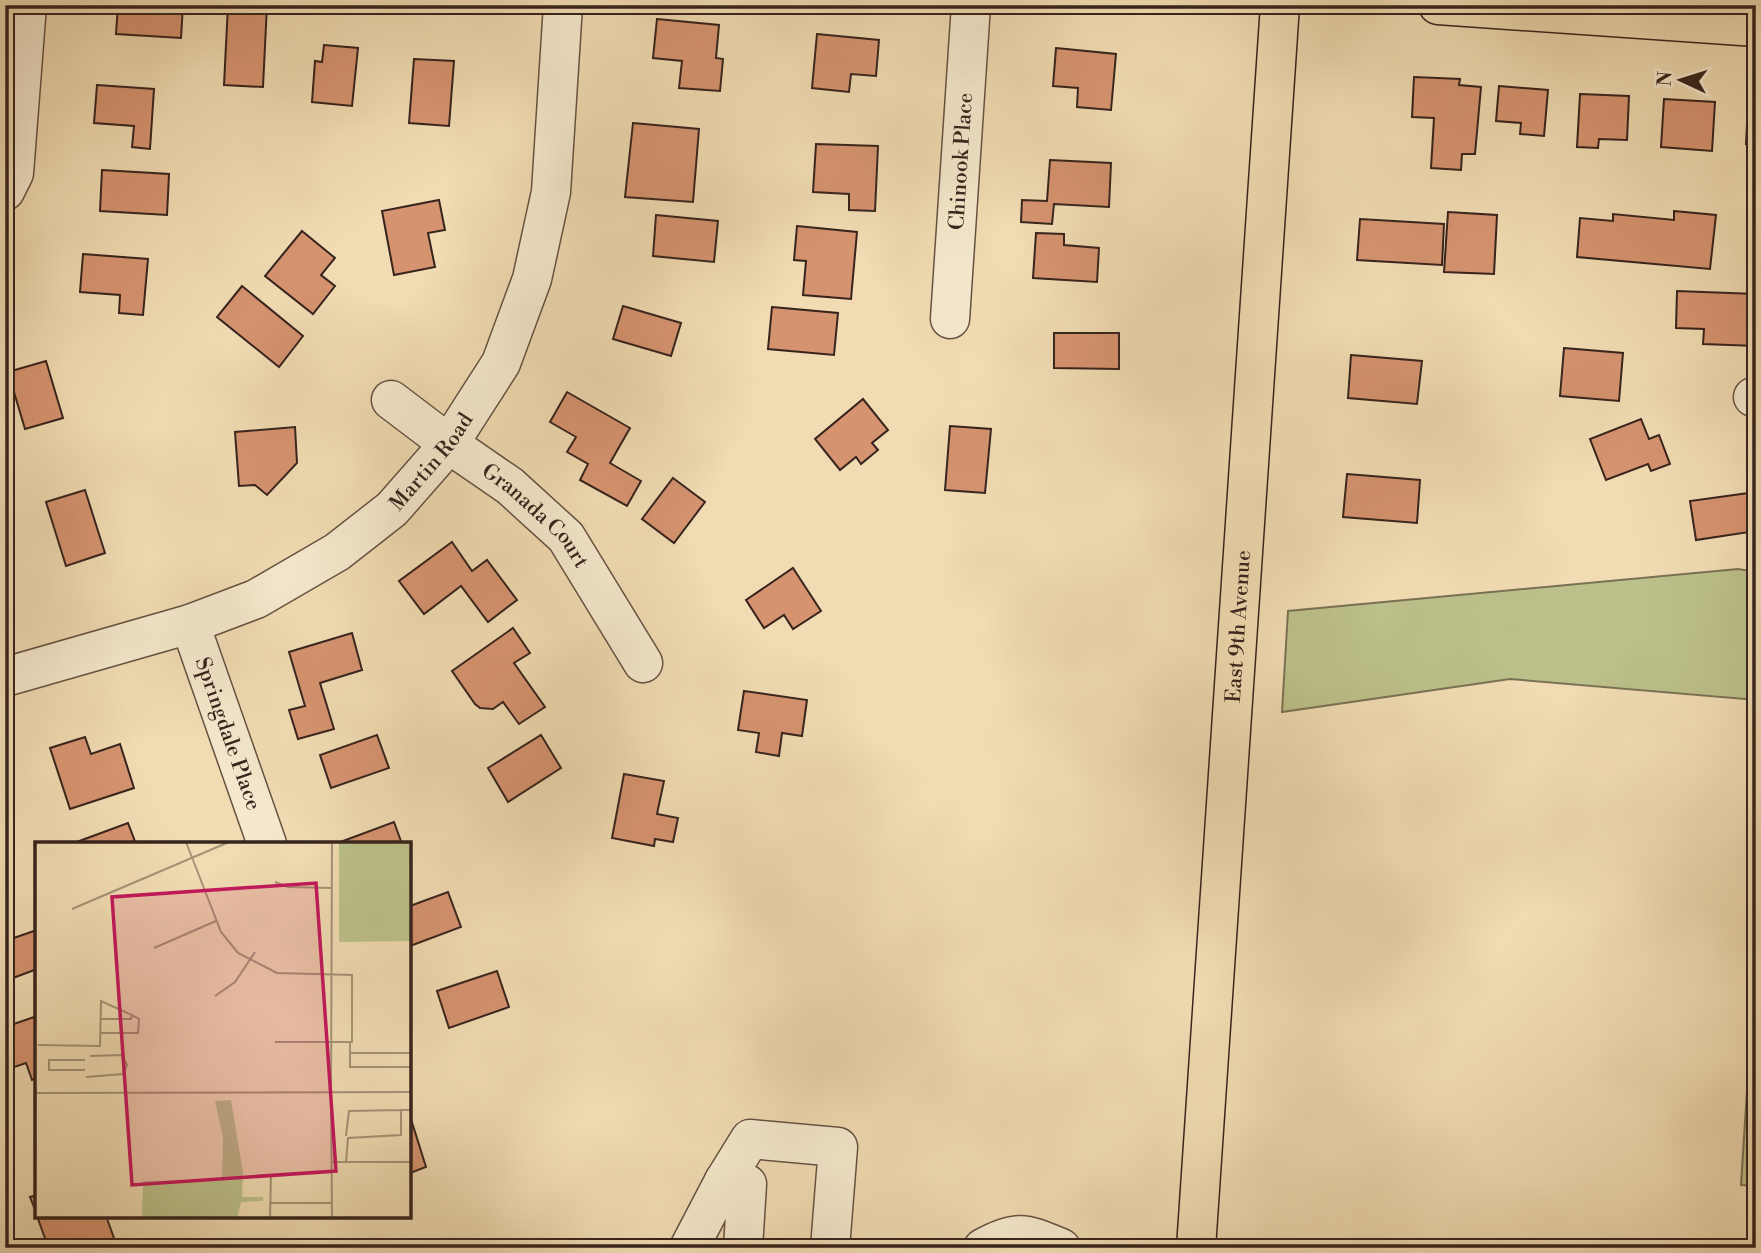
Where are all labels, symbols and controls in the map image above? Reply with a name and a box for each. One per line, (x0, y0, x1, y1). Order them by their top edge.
north arrow (1646, 46, 1716, 116)
text: N (1653, 71, 1678, 87)
street label: Chinook Place (944, 92, 979, 231)
street label: Martin Road (384, 408, 479, 517)
street label: Granada Court (476, 458, 594, 574)
street label: East 9th Avenue (1221, 549, 1257, 704)
street label: Springdale Place (189, 654, 266, 814)
inset map (35, 842, 411, 1218)

